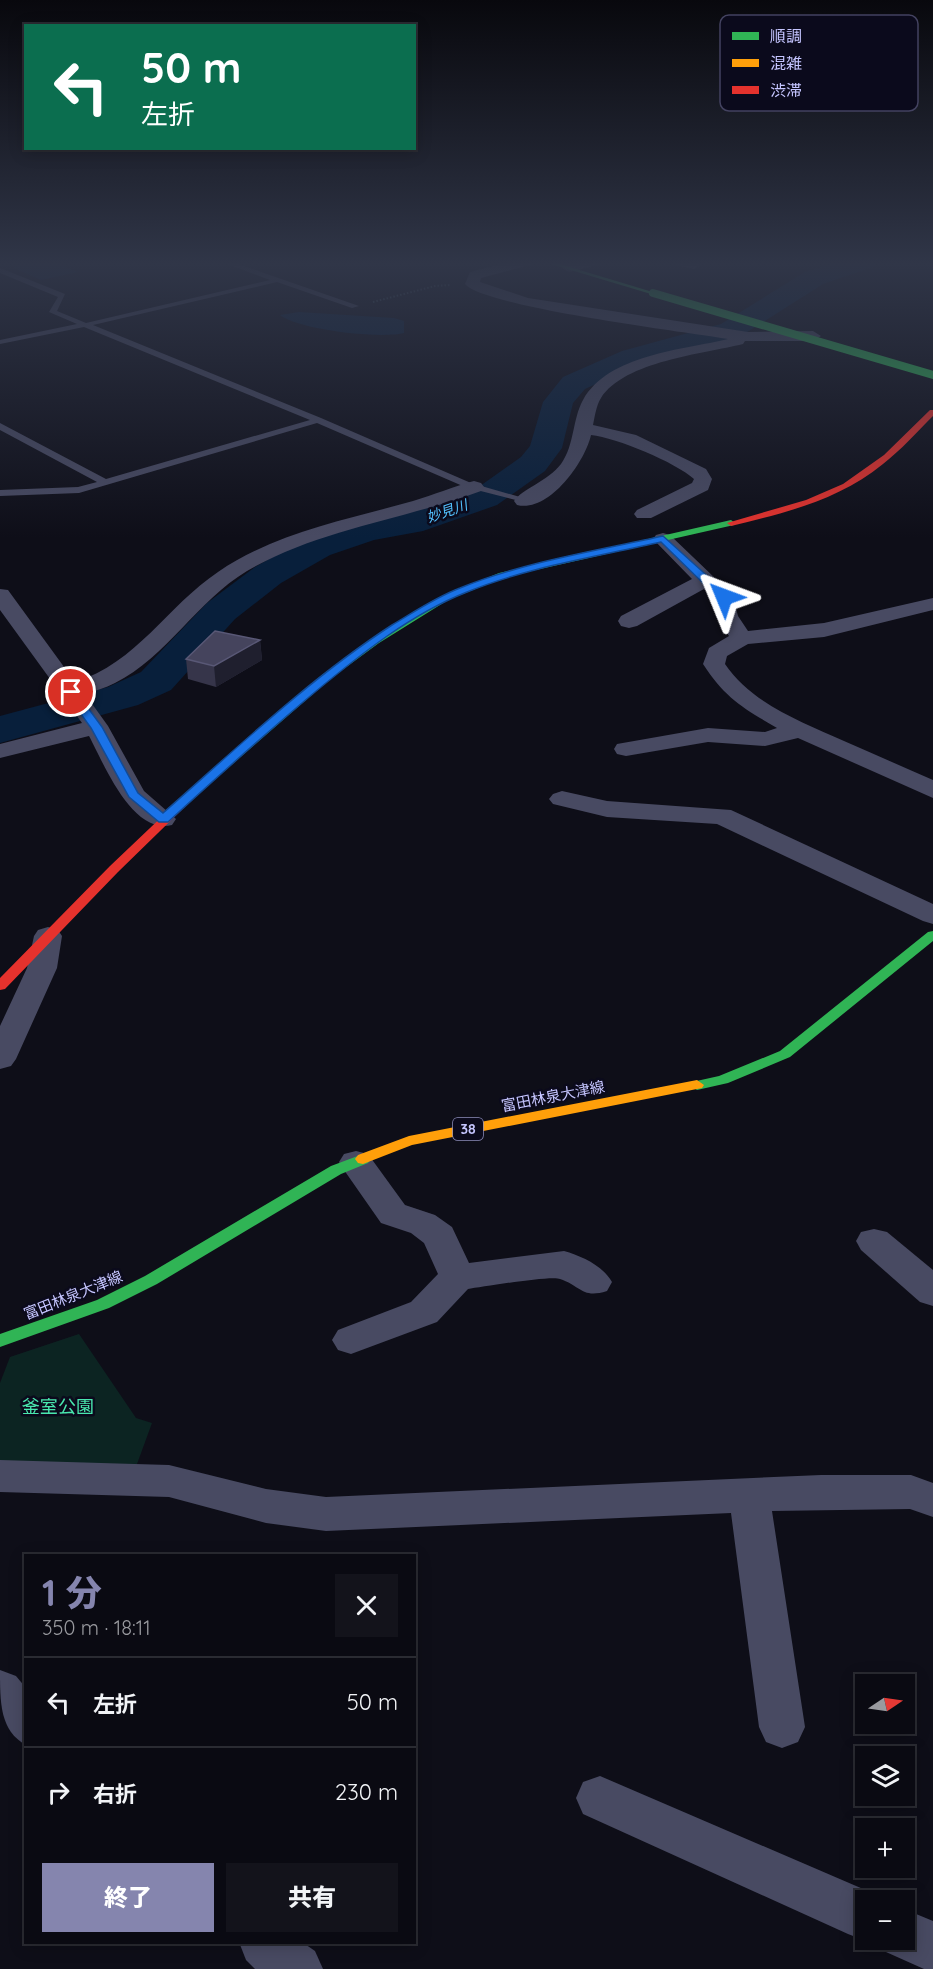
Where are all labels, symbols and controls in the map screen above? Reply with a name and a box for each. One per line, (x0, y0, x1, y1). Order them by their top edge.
legend (720, 15, 918, 111)
text: 順調 (770, 26, 802, 46)
text: 50 m (141, 41, 241, 94)
icon: left (42, 48, 120, 126)
text: 混雑 (770, 53, 802, 73)
text: 渋滞 (770, 80, 802, 100)
text: 左折 (141, 97, 195, 131)
water label: 妙見川 (424, 495, 472, 526)
position arrow (692, 565, 756, 629)
pin (45, 666, 96, 717)
icon: arrive (54, 675, 87, 708)
street label: 富田林泉大津線 (500, 1077, 606, 1115)
road number: 38 (453, 1118, 483, 1140)
street label: 富田林泉大津線 (21, 1267, 125, 1323)
park label: 釜室公園 (22, 1395, 94, 1418)
text: 1 分 (42, 1570, 102, 1615)
button: close (335, 1574, 398, 1637)
text: 350 m · 18:11 (42, 1615, 151, 1640)
north arrow (855, 1674, 915, 1734)
map controls (855, 1674, 915, 1950)
icon: left (42, 1686, 75, 1719)
text: 50 m (347, 1688, 398, 1716)
text: 左折 (93, 1690, 137, 1718)
button: layers (855, 1746, 915, 1806)
icon: right (42, 1776, 75, 1809)
text: 230 m (335, 1778, 398, 1806)
text: 右折 (93, 1780, 137, 1808)
button: + (855, 1818, 915, 1878)
button: 終了 (42, 1863, 214, 1932)
button: 共有 (226, 1863, 398, 1932)
button: − (855, 1890, 915, 1950)

